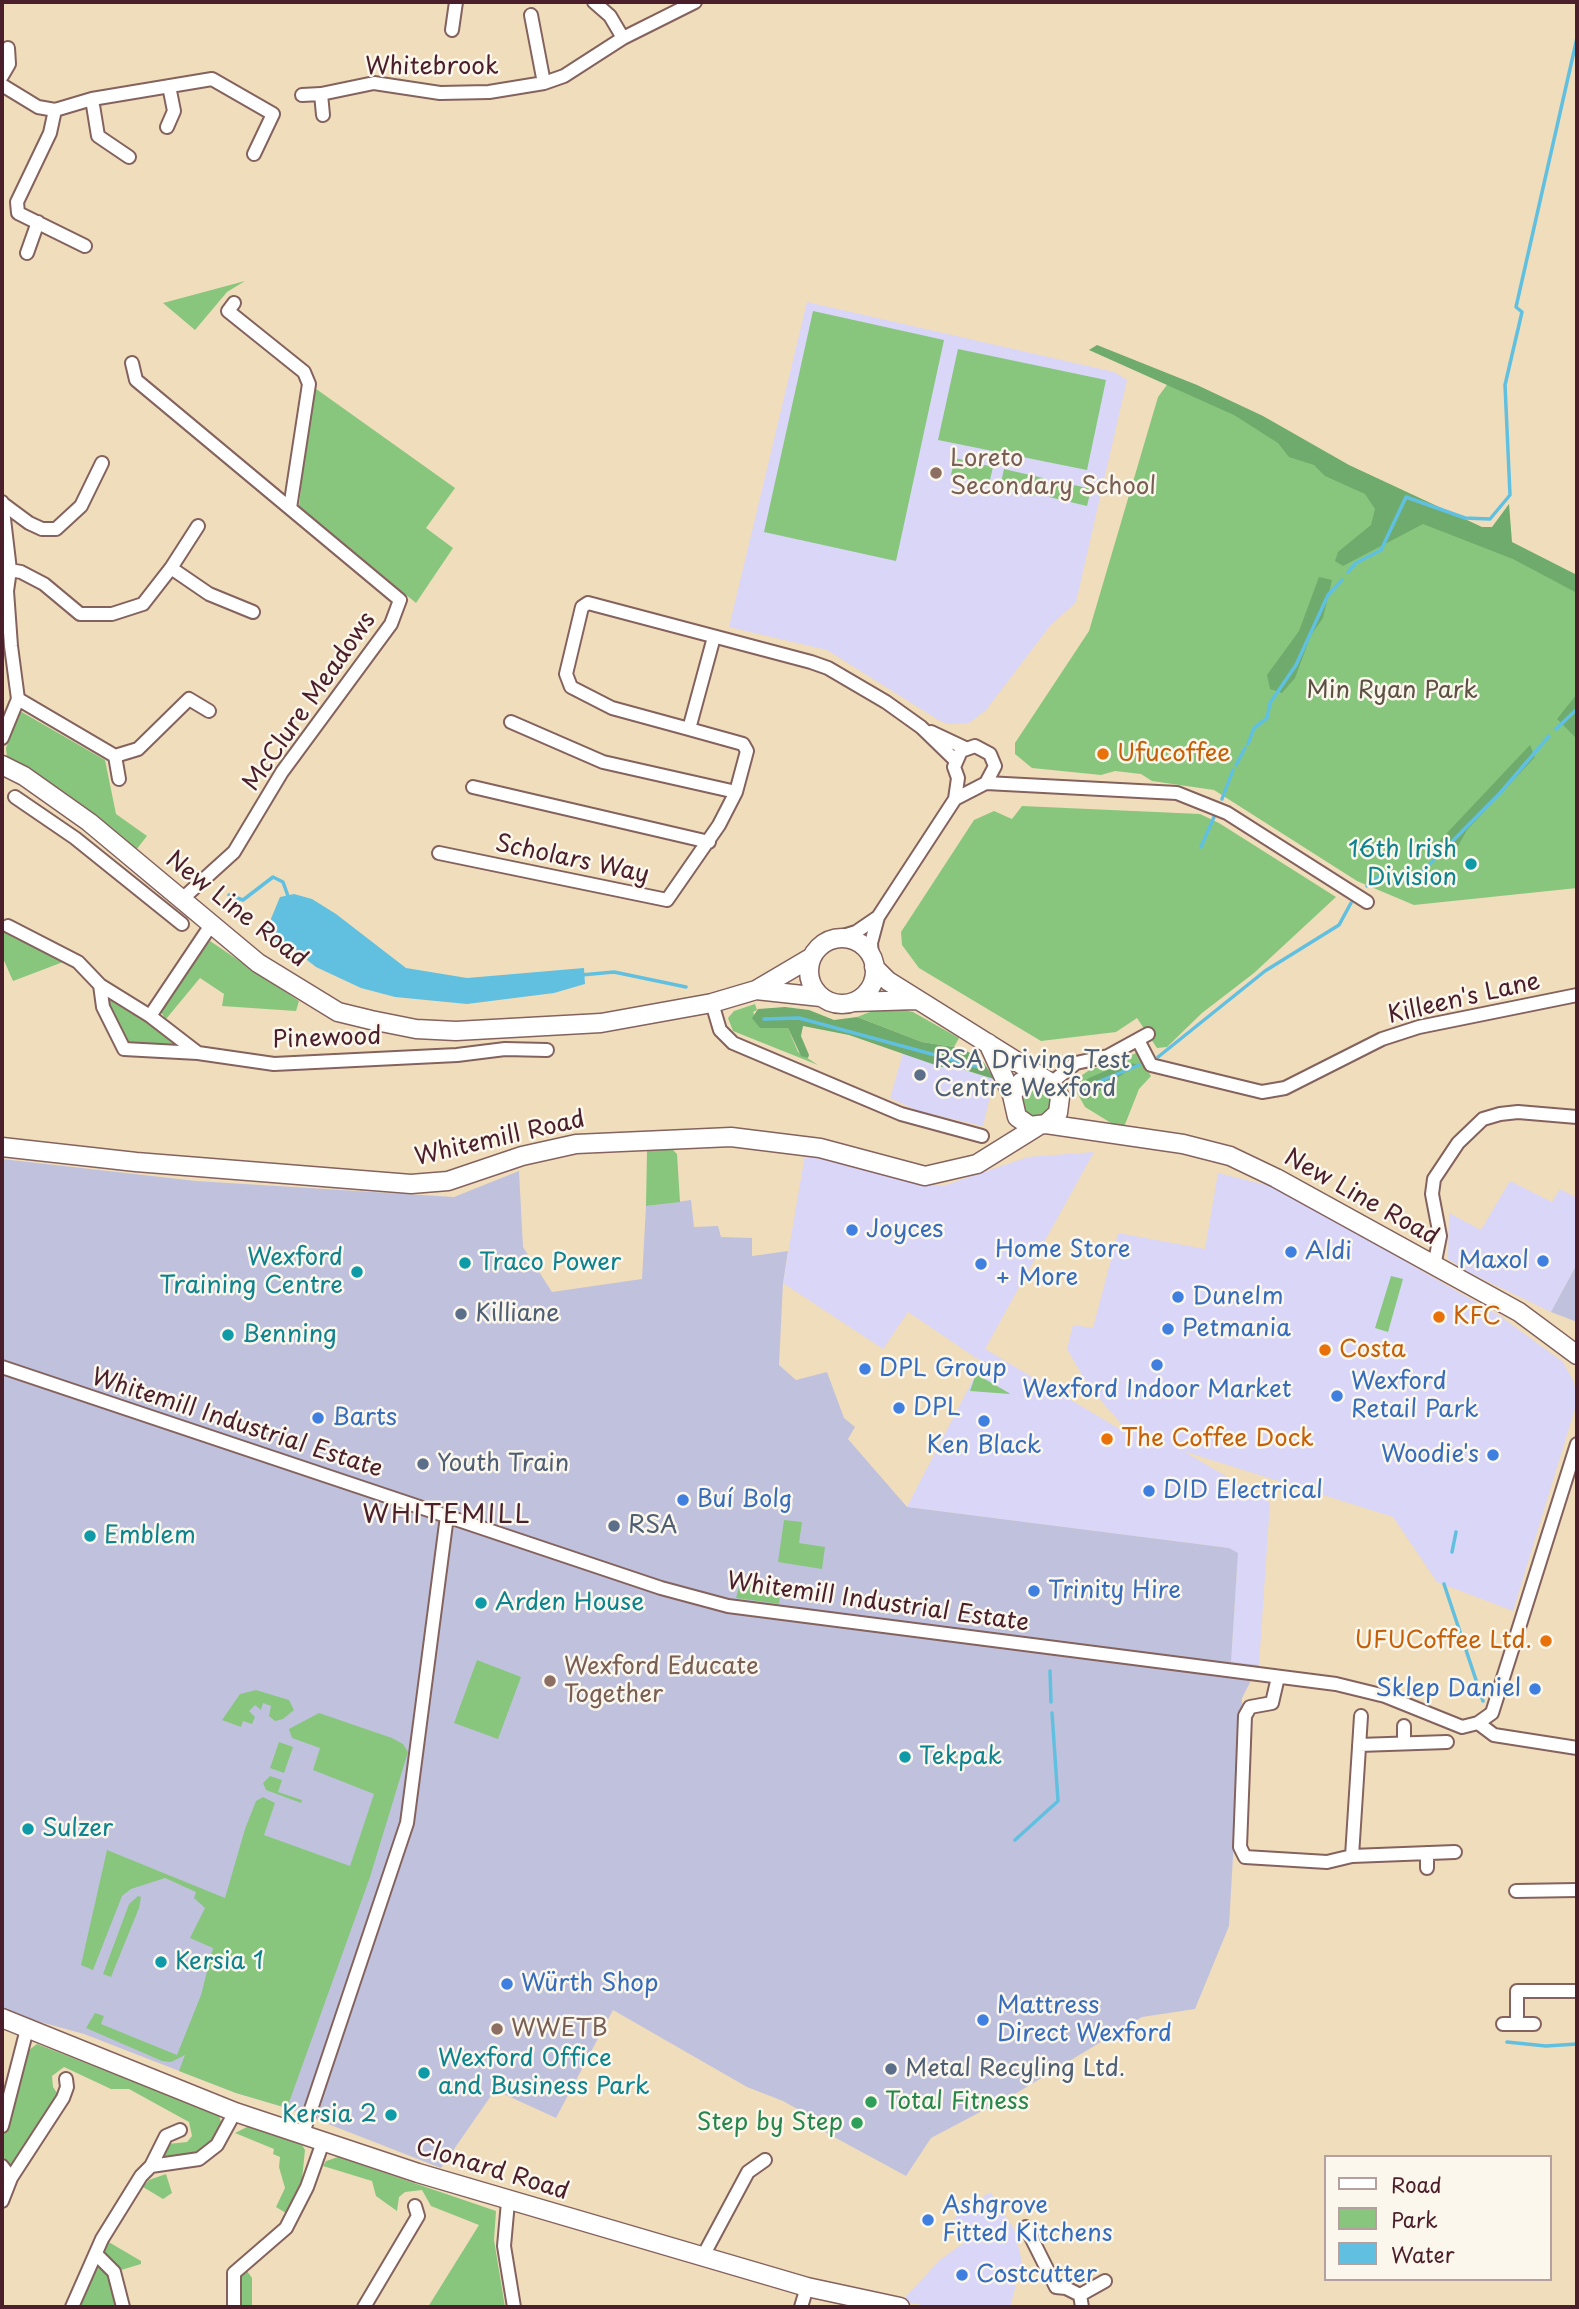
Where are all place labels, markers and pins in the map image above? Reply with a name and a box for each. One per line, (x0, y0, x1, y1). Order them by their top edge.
place label: Loreto Secondary School (950, 445, 1156, 501)
marker: Loreto Secondary School (928, 465, 944, 481)
place label: Ufucoffee (1117, 740, 1231, 768)
marker: Ufucoffee (1095, 746, 1111, 762)
place label: 16th Irish Division (1348, 836, 1457, 892)
marker: 16th Irish Division (1463, 856, 1479, 872)
place label: RSA Driving Test Centre Wexford (934, 1047, 1130, 1103)
marker: RSA Driving Test Centre Wexford (912, 1067, 928, 1083)
place label: Joyces (866, 1216, 943, 1244)
marker: Joyces (844, 1222, 860, 1238)
place label: Home Store + More (995, 1236, 1131, 1292)
place label: Aldi (1305, 1238, 1352, 1266)
place label: Wexford Training Centre (159, 1244, 343, 1300)
marker: Aldi (1283, 1244, 1299, 1260)
place label: Maxol (1458, 1247, 1529, 1275)
place label: Traco Power (479, 1249, 621, 1277)
marker: Maxol (1535, 1253, 1551, 1269)
marker: Traco Power (457, 1255, 473, 1271)
marker: Home Store + More (973, 1256, 989, 1272)
marker: Wexford Training Centre (349, 1264, 365, 1280)
place label: DuneIm (1192, 1283, 1284, 1311)
marker: DuneIm (1170, 1289, 1186, 1305)
place label: Killiane (475, 1300, 560, 1328)
place label: KFC (1453, 1303, 1501, 1331)
marker: Killiane (453, 1306, 469, 1322)
marker: KFC (1431, 1309, 1447, 1325)
place label: Petmania (1182, 1315, 1291, 1343)
place label: Benning (242, 1321, 337, 1349)
marker: Petmania (1160, 1321, 1176, 1337)
marker: Benning (220, 1327, 236, 1343)
place label: Costa (1339, 1336, 1406, 1364)
marker: Costa (1317, 1342, 1333, 1358)
place label: DPL Group (879, 1355, 1007, 1383)
marker: Wexford Indoor Market (1149, 1357, 1165, 1373)
marker: DPL Group (857, 1361, 873, 1377)
place label: Wexford Retail Park (1351, 1368, 1479, 1424)
place label: Wexford Indoor Market (1022, 1376, 1292, 1404)
marker: Wexford Retail Park (1329, 1388, 1345, 1404)
place label: DPL (913, 1394, 961, 1422)
marker: DPL (891, 1400, 907, 1416)
place label: Barts (332, 1404, 397, 1432)
marker: Barts (310, 1410, 326, 1426)
marker: Ken Black (976, 1413, 992, 1429)
place label: The Coffee Dock (1121, 1425, 1314, 1453)
marker: The Coffee Dock (1099, 1431, 1115, 1447)
place label: Ken Black (927, 1432, 1041, 1460)
place label: Woodie's (1381, 1441, 1479, 1469)
marker: Woodie's (1485, 1447, 1501, 1463)
place label: Youth Train (437, 1450, 569, 1478)
marker: Youth Train (415, 1456, 431, 1472)
place label: DID Electrical (1163, 1477, 1323, 1505)
marker: DID Electrical (1141, 1483, 1157, 1499)
place label: Buí Bolg (697, 1486, 792, 1514)
marker: Buí Bolg (675, 1492, 691, 1508)
place label: RSA (628, 1512, 677, 1540)
marker: RSA (606, 1518, 622, 1534)
place label: Emblem (104, 1522, 196, 1550)
marker: Emblem (82, 1528, 98, 1544)
place label: Trinity Hire (1048, 1577, 1181, 1605)
marker: Trinity Hire (1026, 1583, 1042, 1599)
place label: Arden House (495, 1589, 644, 1617)
marker: Arden House (473, 1595, 489, 1611)
place label: UFUCoffee Ltd. (1354, 1627, 1532, 1655)
marker: UFUCoffee Ltd. (1538, 1633, 1554, 1649)
place label: Wexford Educate Together (564, 1653, 759, 1709)
marker: Wexford Educate Together (542, 1673, 558, 1689)
place label: Sklep Daniel (1376, 1675, 1521, 1703)
marker: Sklep Daniel (1527, 1681, 1543, 1697)
place label: Tekpak (919, 1743, 1002, 1771)
marker: Tekpak (897, 1749, 913, 1765)
place label: Sulzer (42, 1815, 113, 1843)
marker: Sulzer (20, 1821, 36, 1837)
place label: Kersia 1 (175, 1948, 264, 1976)
marker: Kersia 1 (153, 1954, 169, 1970)
place label: Würth Shop (521, 1970, 658, 1998)
marker: Würth Shop (499, 1976, 515, 1992)
place label: Mattress Direct Wexford (997, 1992, 1172, 2048)
marker: Mattress Direct Wexford (975, 2012, 991, 2028)
place label: WWETB (511, 2015, 608, 2043)
marker: WWETB (489, 2021, 505, 2037)
place label: Wexford Office and Business Park (438, 2045, 650, 2101)
place label: Metal Recyling Ltd. (905, 2055, 1125, 2083)
marker: Metal Recyling Ltd. (883, 2061, 899, 2077)
marker: Wexford Office and Business Park (416, 2065, 432, 2081)
place label: Total Fitness (885, 2088, 1029, 2116)
marker: Total Fitness (863, 2094, 879, 2110)
place label: Kersia 2 (282, 2101, 377, 2129)
marker: Kersia 2 (383, 2107, 399, 2123)
place label: Step by Step (697, 2109, 843, 2137)
marker: Step by Step (849, 2115, 865, 2131)
place label: Ashgrove Fitted Kitchens (942, 2192, 1113, 2248)
marker: Ashgrove Fitted Kitchens (920, 2212, 936, 2228)
place label: Costcutter (976, 2261, 1097, 2289)
marker: Costcutter (954, 2267, 970, 2283)

